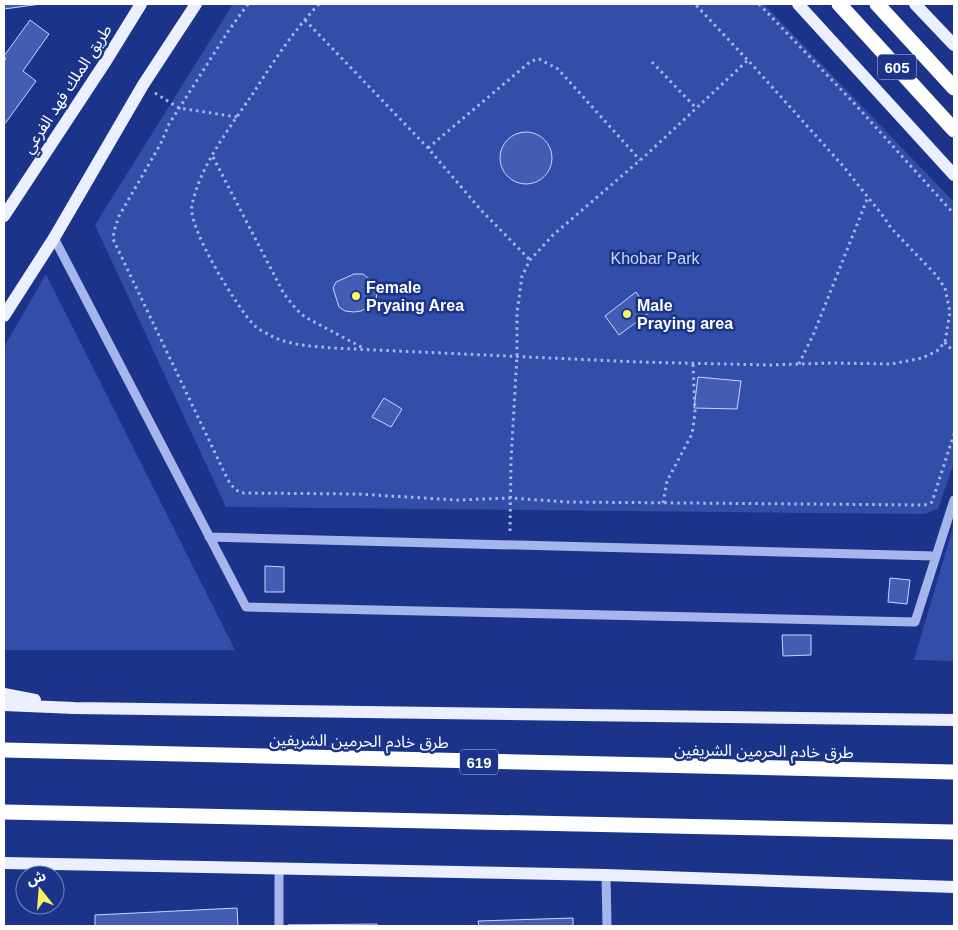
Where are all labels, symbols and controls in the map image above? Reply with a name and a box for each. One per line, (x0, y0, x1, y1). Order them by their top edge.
street label: طريق الملك فهد الفرعي (19, 21, 118, 159)
road number: 605 (878, 54, 916, 80)
park label: Khobar Park (611, 250, 700, 267)
place label: Female Pryaing Area (366, 279, 464, 314)
marker: Female Pryaing Area (350, 290, 362, 302)
place label: Male Praying area (637, 297, 733, 332)
marker: Male Praying area (621, 308, 633, 320)
street label: طرق خادم الحرمين الشريفين (269, 731, 449, 755)
street label: طرق خادم الحرمين الشريفين (674, 741, 854, 765)
road number: 619 (460, 750, 498, 774)
north arrow (15, 865, 65, 915)
text: ش (25, 867, 48, 888)

